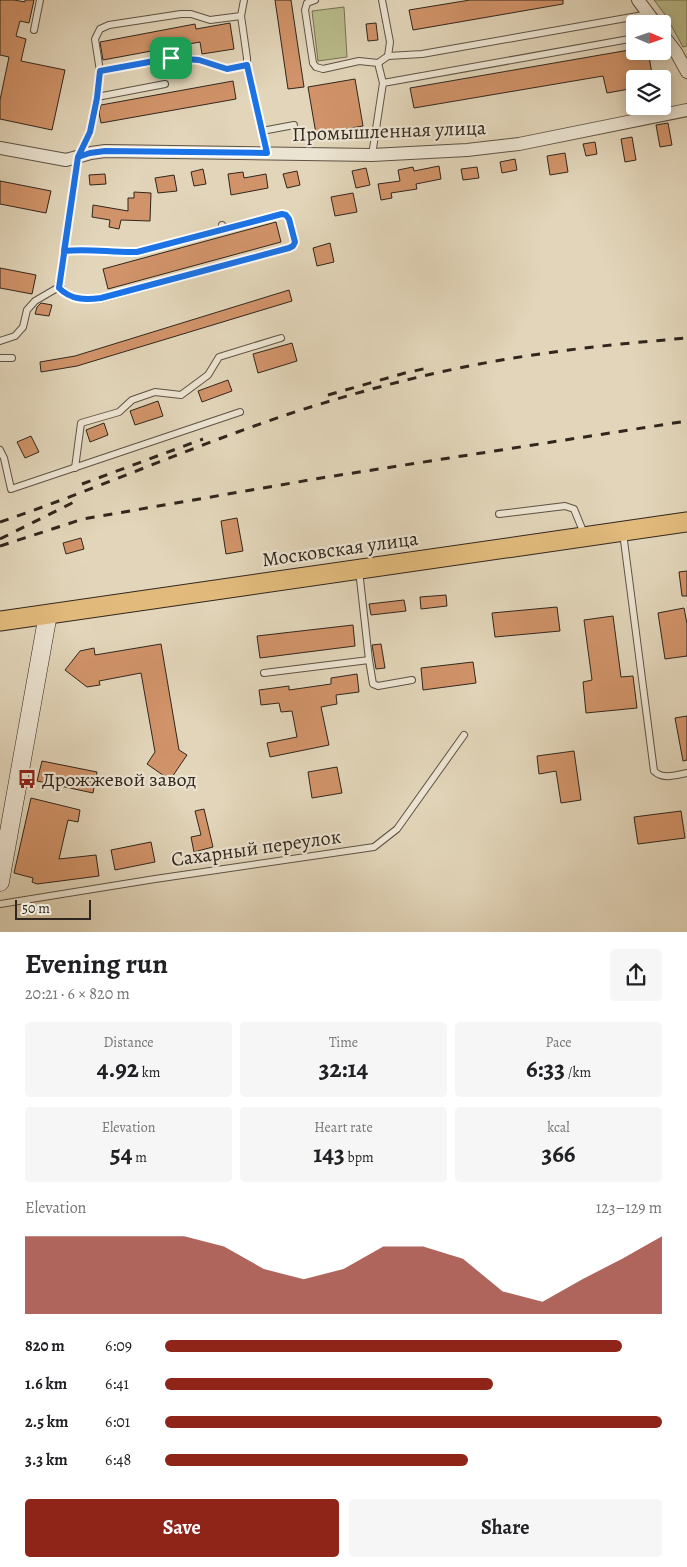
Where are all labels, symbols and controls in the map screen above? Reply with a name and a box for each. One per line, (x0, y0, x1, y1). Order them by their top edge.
north arrow (626, 15, 671, 60)
map controls (626, 15, 671, 115)
pin (150, 37, 192, 79)
icon: arrive (157, 44, 185, 72)
button: layers (626, 70, 671, 115)
street label: Промышленная улица (291, 114, 487, 148)
street label: Московская улица (260, 525, 421, 573)
place label: Дрожжевой завод (42, 766, 197, 793)
bus stop icon: Дрожжевой завод (16, 768, 38, 790)
street label: Сахарный переулок (169, 823, 343, 873)
scale bar (15, 897, 91, 920)
text: 50 m (22, 899, 50, 918)
text: Evening run (25, 945, 168, 983)
button: share (610, 949, 662, 1001)
text: 20:21 · 6 × 820 m (25, 983, 130, 1005)
text: Distance (103, 1033, 154, 1052)
text: Time (329, 1033, 358, 1052)
text: Pace (546, 1033, 571, 1052)
text: 4.92 (97, 1052, 139, 1086)
text: 32:14 (319, 1052, 368, 1086)
text: 6:33 (526, 1052, 565, 1086)
text: km (139, 1063, 160, 1082)
text: /km (565, 1063, 591, 1082)
text: Elevation (102, 1118, 155, 1137)
text: Heart rate (314, 1118, 373, 1137)
text: kcal (547, 1118, 570, 1137)
text: 54 (110, 1137, 133, 1171)
text: 143 (313, 1137, 345, 1171)
text: 366 (541, 1137, 576, 1171)
text: m (133, 1148, 147, 1167)
text: bpm (345, 1148, 374, 1167)
text: Elevation (25, 1197, 86, 1219)
text: 123–129 m (596, 1197, 662, 1219)
text: 820 m (25, 1335, 65, 1357)
text: 6:09 (105, 1335, 132, 1357)
text: 1.6 km (25, 1373, 67, 1395)
text: 6:41 (105, 1373, 129, 1395)
text: 2.5 km (25, 1411, 68, 1433)
text: 6:01 (105, 1411, 130, 1433)
text: 3.3 km (25, 1449, 68, 1471)
text: 6:48 (105, 1449, 131, 1471)
button: Save (25, 1499, 339, 1557)
button: Share (349, 1499, 662, 1557)

